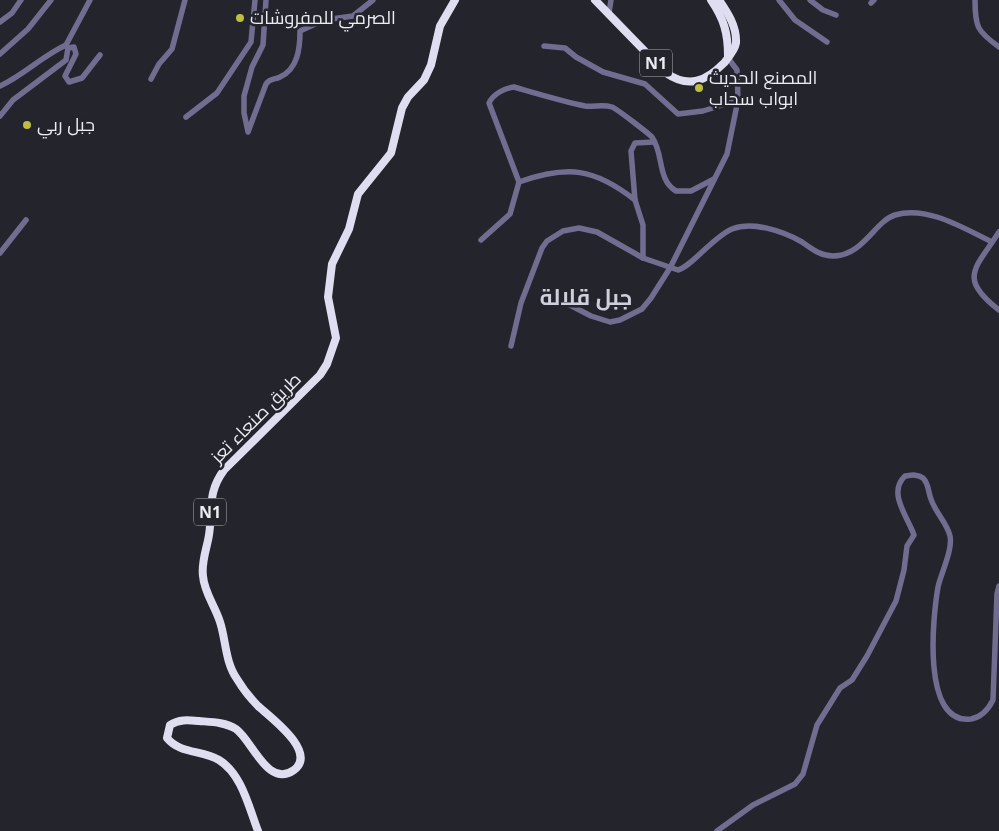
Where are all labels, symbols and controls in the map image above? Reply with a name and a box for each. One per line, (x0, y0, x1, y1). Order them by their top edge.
place label: الصرمي للمفروشات (250, 5, 396, 32)
marker: الصرمي للمفروشات (234, 12, 246, 24)
road number: N1 (640, 49, 672, 76)
place label: المصنع الحديث ابواب سحاب (709, 65, 817, 110)
marker: المصنع الحديث ابواب سحاب (693, 82, 705, 94)
place label: جبل ربي (37, 112, 95, 139)
marker: جبل ربي (21, 119, 33, 131)
district label: جبل قلالة (540, 281, 632, 311)
street label: طريق صنعاء تعز (204, 367, 306, 469)
road number: N1 (194, 498, 226, 526)

